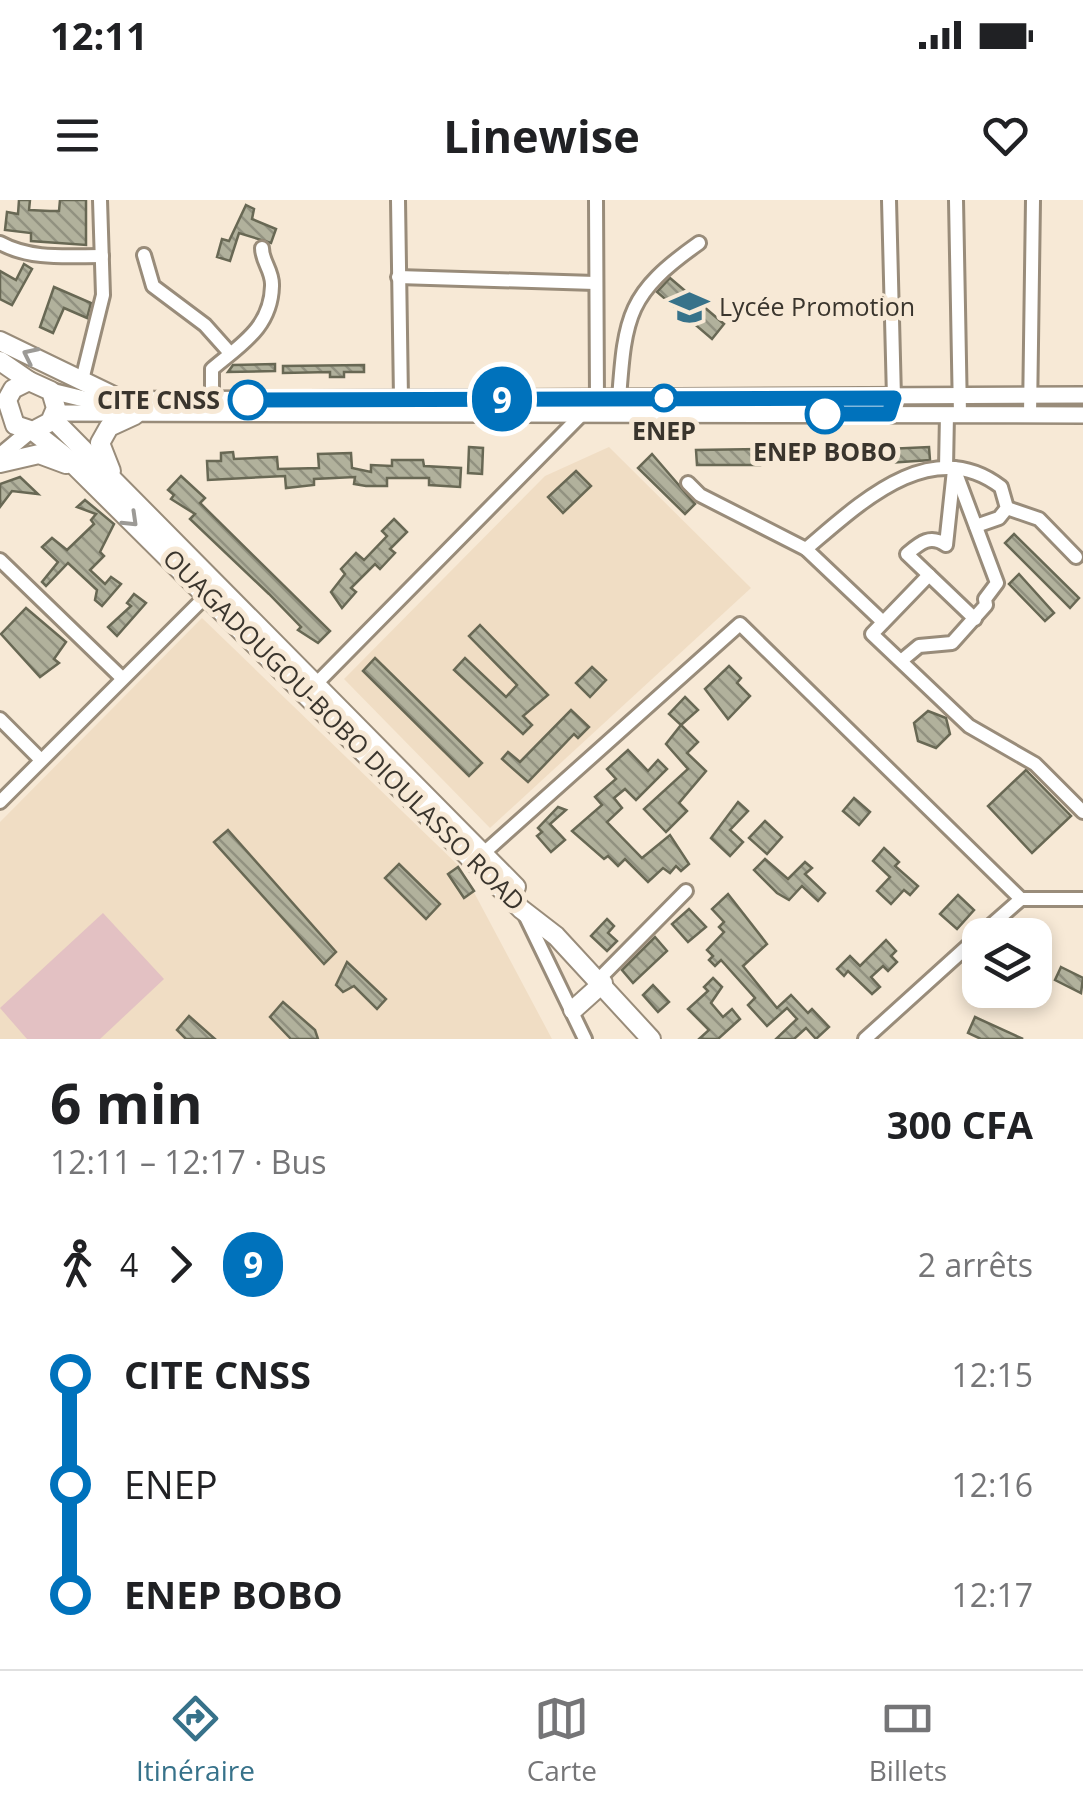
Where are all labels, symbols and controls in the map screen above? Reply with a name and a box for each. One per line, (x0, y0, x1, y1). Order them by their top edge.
text: 12:11 (50, 9, 148, 61)
text: Linewise (443, 105, 640, 166)
icon: menu (50, 108, 105, 163)
icon: heart (978, 108, 1033, 163)
school or university icon: Lycée Promotion (668, 286, 710, 328)
place label: Lycée Promotion (719, 289, 915, 323)
one-way arrow (23, 348, 41, 368)
line badge: 9 (470, 366, 534, 432)
text: 9 (492, 376, 512, 423)
marker: CITE CNSS (229, 381, 267, 419)
place label: CITE CNSS (97, 382, 220, 416)
marker: ENEP (651, 385, 677, 411)
marker: ENEP BOBO (806, 395, 844, 433)
place label: ENEP (632, 413, 696, 447)
place label: ENEP BOBO (753, 434, 897, 468)
one-way arrow (119, 508, 138, 526)
street label: OUAGADOUGOU-BOBO DIOULASSO ROAD (156, 541, 533, 918)
map controls (962, 918, 1052, 1008)
button: layers (962, 918, 1052, 1008)
text: 6 min (50, 1065, 203, 1140)
text: 300 CFA (887, 1098, 1033, 1150)
text: 12:11 – 12:17 · Bus (50, 1140, 326, 1183)
icon: walk (50, 1237, 105, 1292)
icon: forward (153, 1237, 208, 1292)
text: 9 (243, 1241, 263, 1288)
text: 4 (120, 1243, 138, 1286)
text: 2 arrêts (918, 1243, 1033, 1286)
text: CITE CNSS (124, 1348, 311, 1400)
text: 12:15 (951, 1353, 1033, 1396)
text: ENEP (124, 1458, 218, 1510)
text: 12:16 (951, 1463, 1033, 1506)
text: ENEP BOBO (124, 1568, 343, 1620)
text: 12:17 (951, 1573, 1033, 1616)
tab: Itinéraire (136, 1691, 255, 1789)
tab: Carte (527, 1691, 597, 1789)
tab: Billets (869, 1691, 947, 1789)

